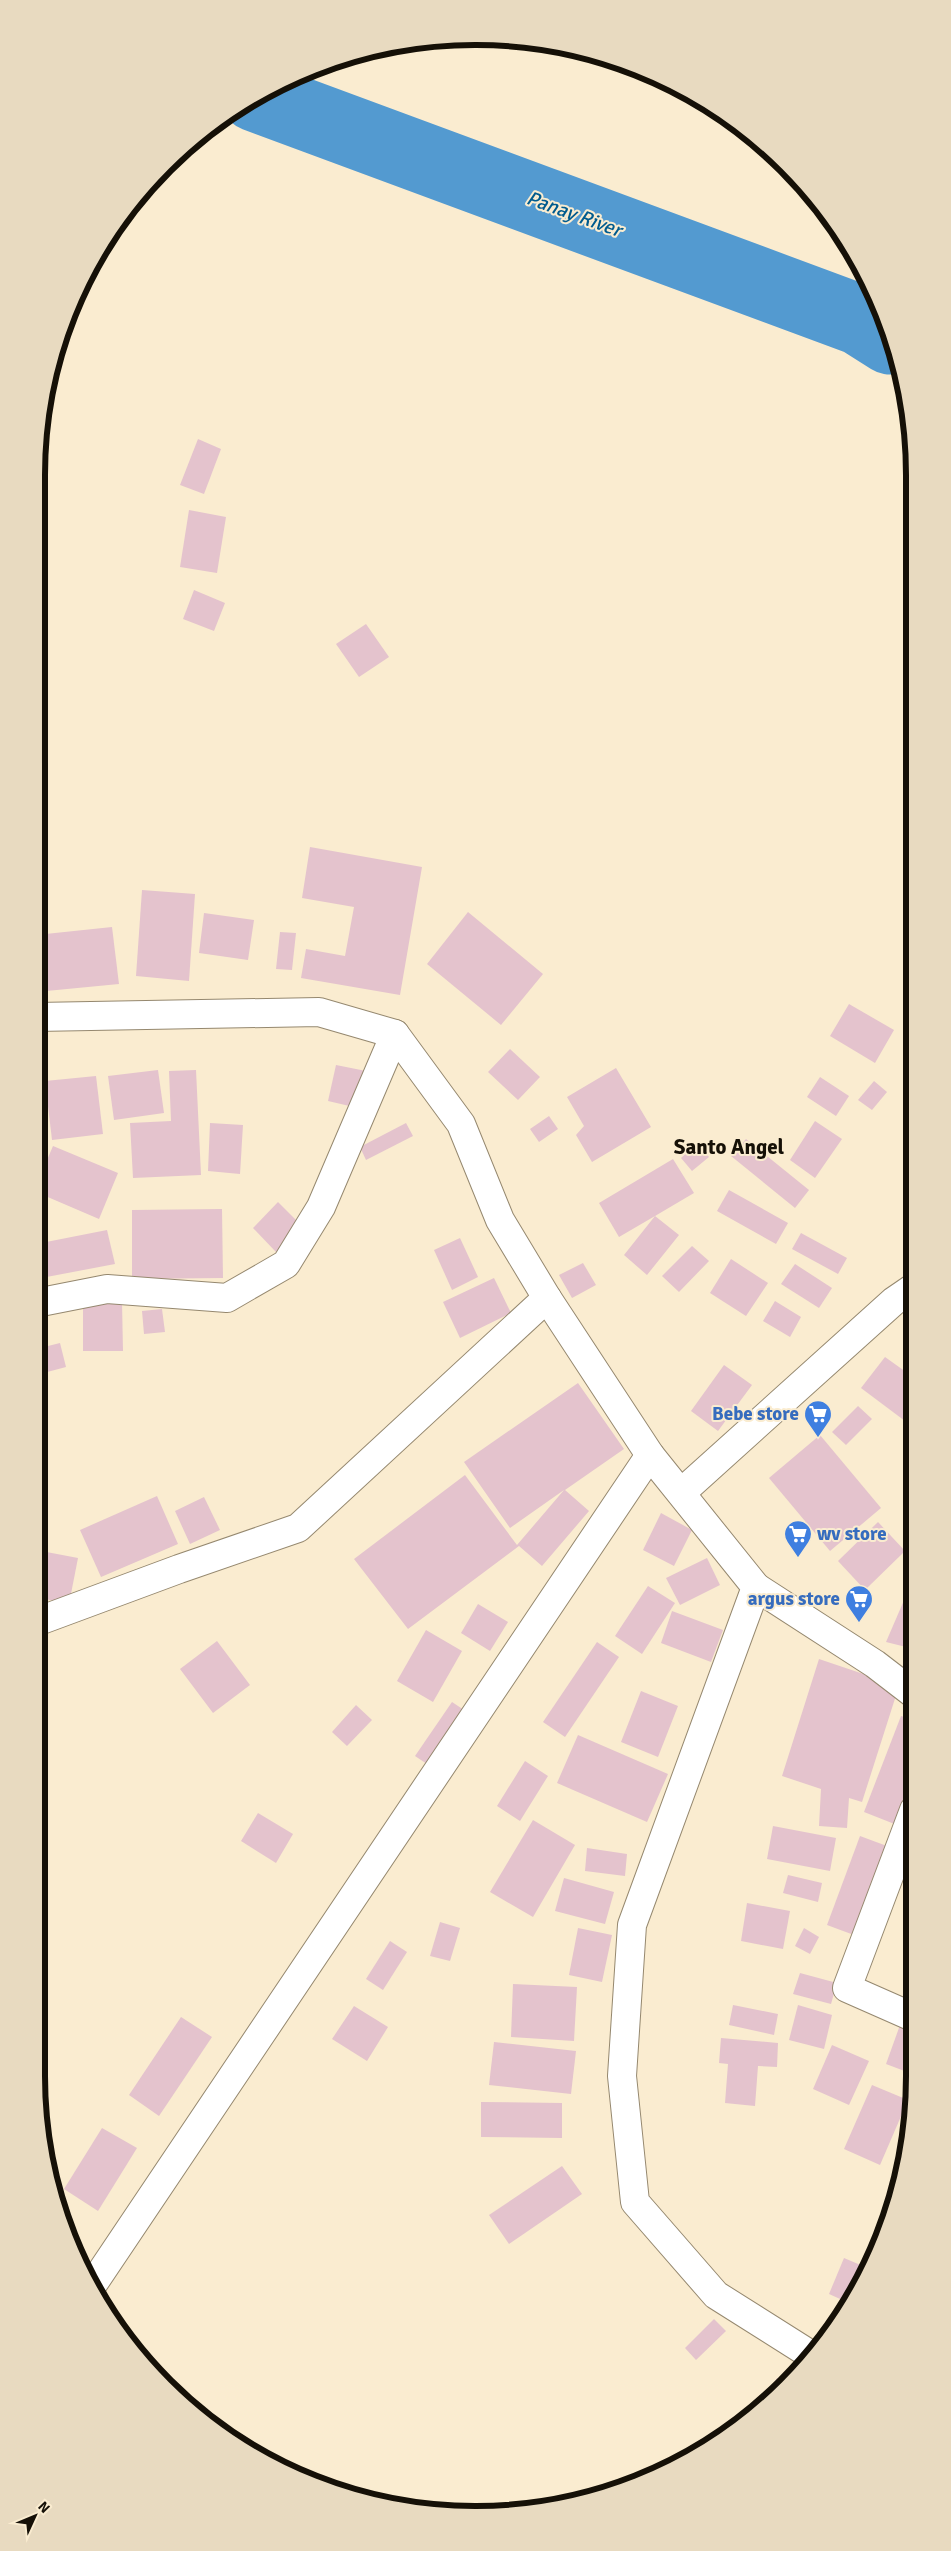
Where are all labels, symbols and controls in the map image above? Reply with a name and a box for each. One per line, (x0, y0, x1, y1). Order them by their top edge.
water label: Panay River (523, 185, 627, 244)
district label: Santo Angel (674, 1134, 785, 1160)
supermarket icon: Bebe store (803, 1399, 833, 1438)
place label: Bebe store (712, 1402, 799, 1426)
supermarket icon: wv store (783, 1519, 813, 1558)
place label: wv store (817, 1522, 887, 1546)
supermarket icon: argus store (844, 1584, 874, 1623)
place label: argus store (748, 1587, 840, 1611)
north arrow (10, 2491, 60, 2541)
text: N (34, 2498, 53, 2517)

